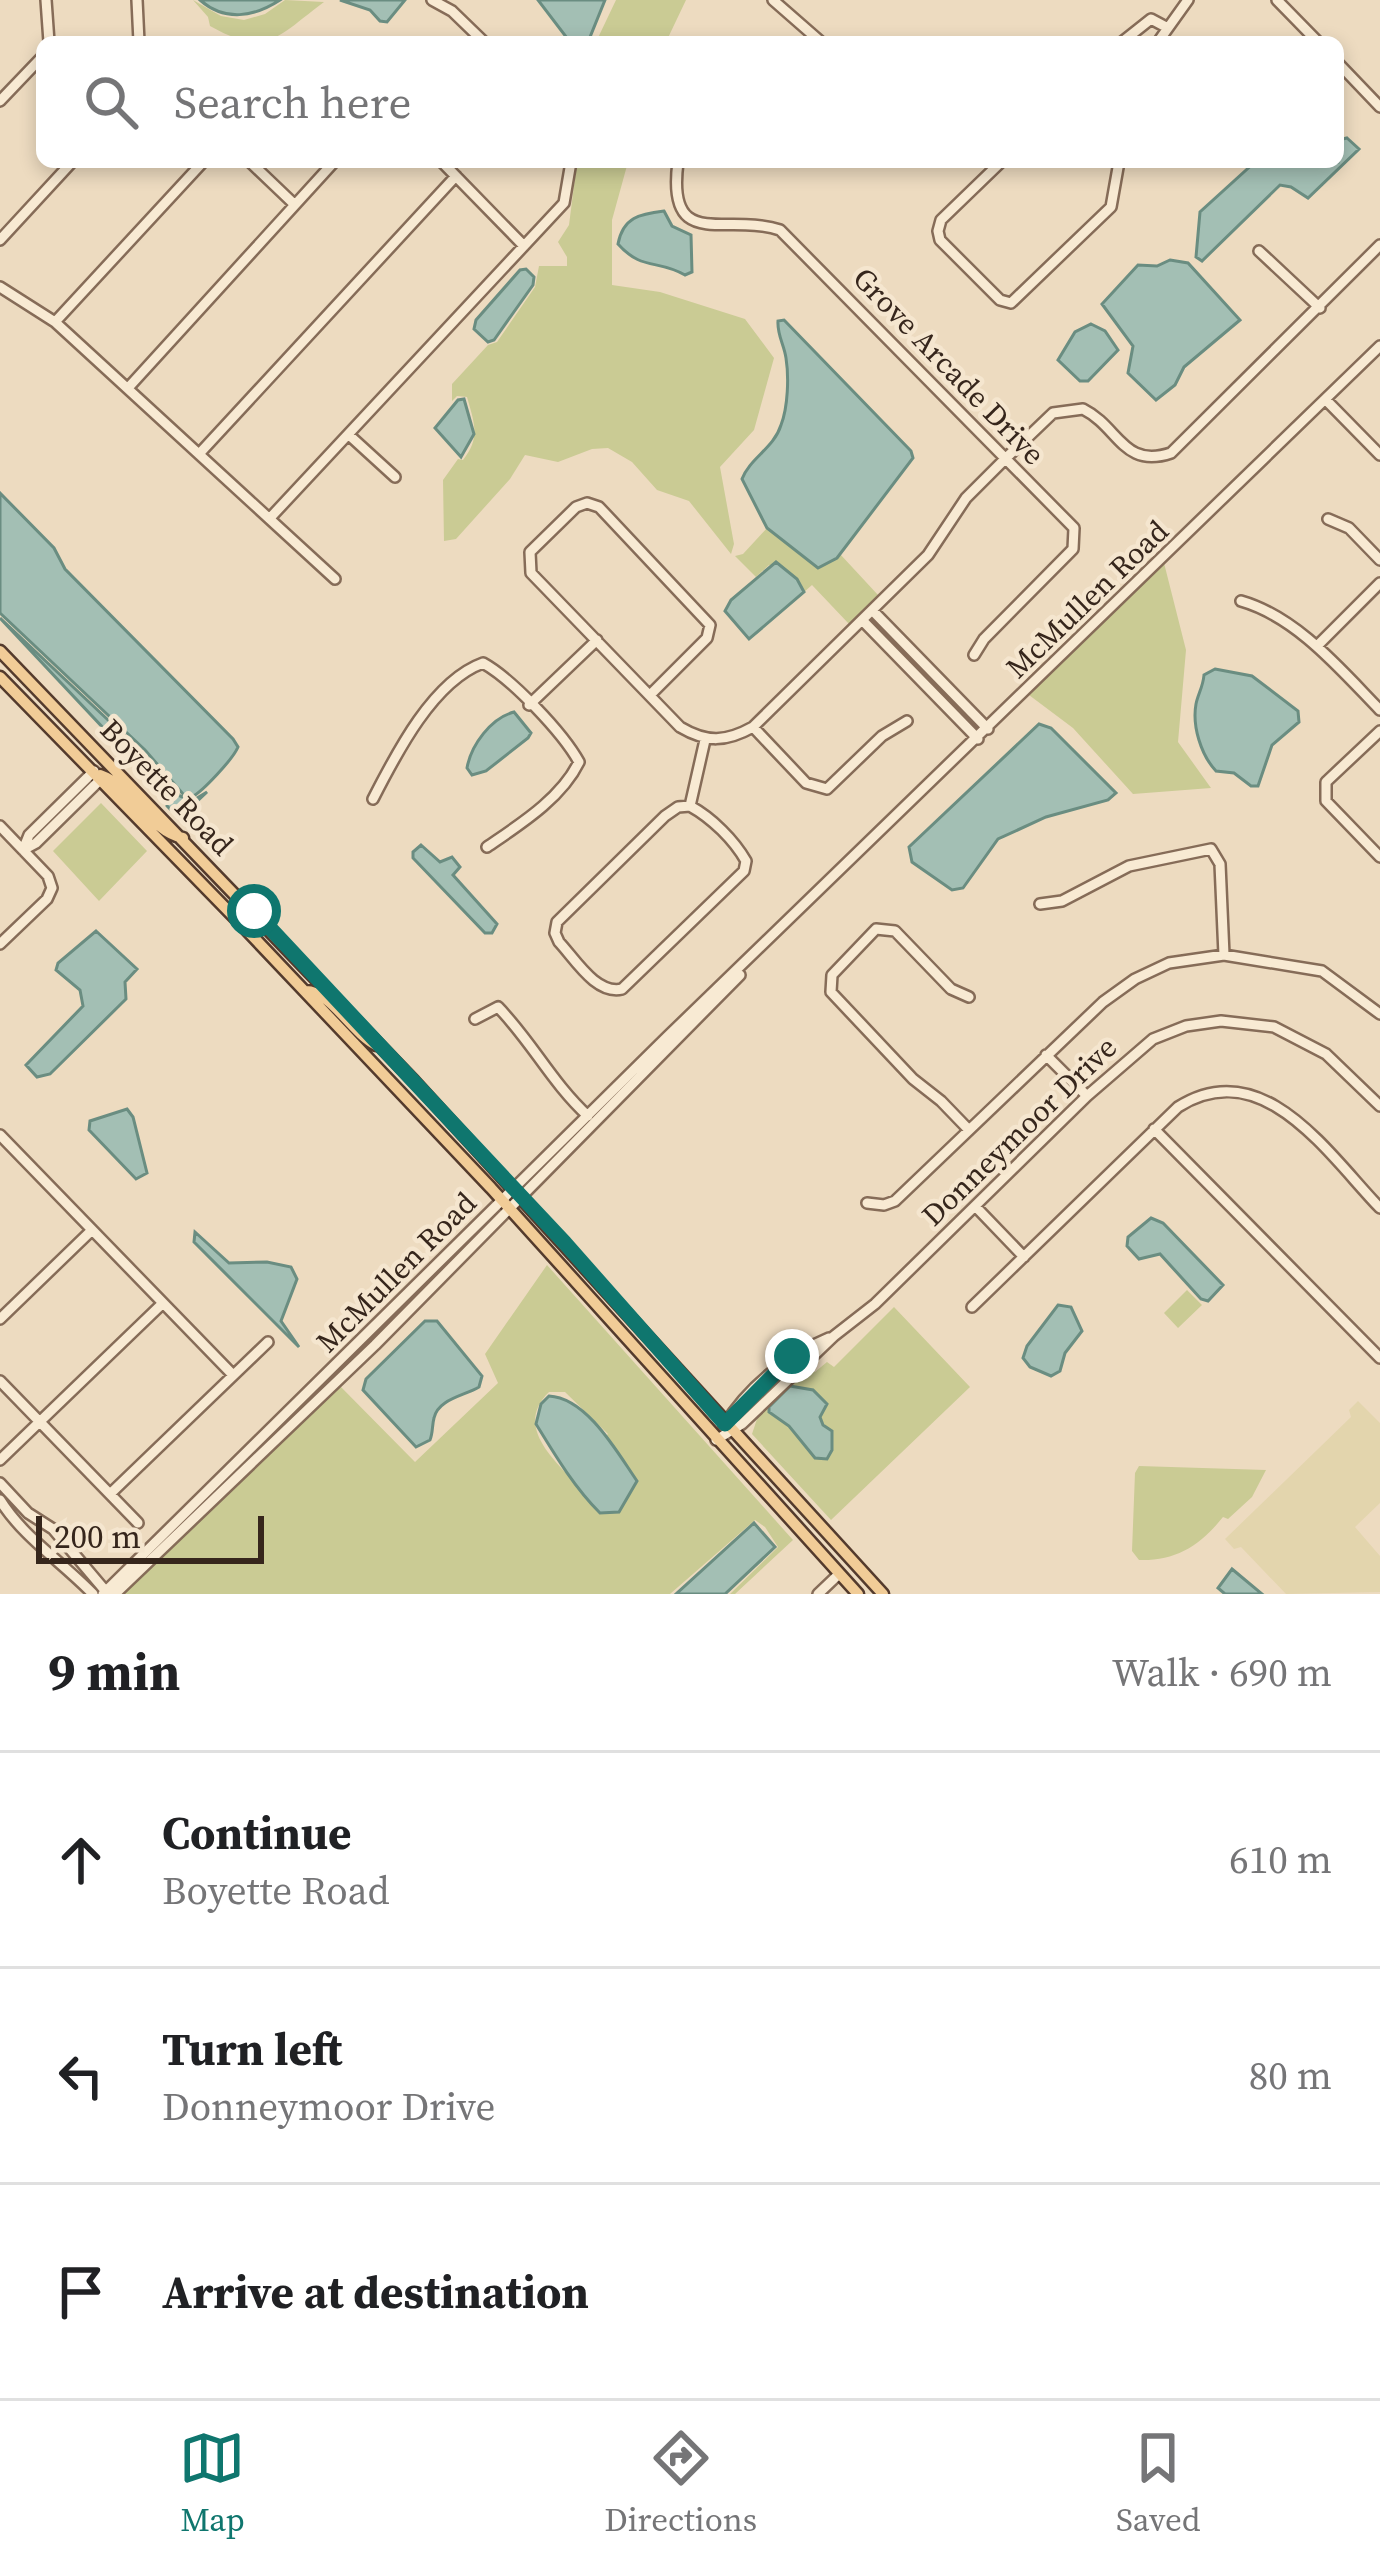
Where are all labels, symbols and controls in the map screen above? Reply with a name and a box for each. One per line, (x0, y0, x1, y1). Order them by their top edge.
search box (36, 36, 1344, 168)
icon: search (78, 69, 144, 135)
text: Search here (174, 71, 411, 133)
street label: Grove Arcade Drive (844, 258, 1054, 474)
street label: McMullen Road (997, 511, 1177, 687)
street label: Boyette Road (91, 710, 243, 864)
route start (227, 884, 281, 938)
street label: Donneymoor Drive (913, 1027, 1125, 1235)
street label: McMullen Road (307, 1183, 485, 1361)
route end (765, 1329, 819, 1383)
scale bar (36, 1510, 264, 1563)
text: 200 m (54, 1514, 141, 1559)
text: 9 min (48, 1637, 180, 1707)
text: Walk · 690 m (1112, 1646, 1332, 1699)
text: Continue (162, 1802, 351, 1864)
icon: ahead (48, 1827, 114, 1893)
text: 610 m (1229, 1833, 1332, 1886)
text: Boyette Road (162, 1864, 390, 1917)
text: Turn left (162, 2018, 342, 2080)
icon: left (48, 2043, 114, 2109)
text: 80 m (1249, 2049, 1332, 2102)
text: Donneymoor Drive (162, 2080, 495, 2133)
icon: arrive (48, 2259, 114, 2325)
text: Arrive at destination (162, 2261, 589, 2323)
tab: Map (179, 2425, 245, 2542)
tab: Directions (604, 2425, 757, 2542)
tab: Saved (1116, 2425, 1201, 2542)

